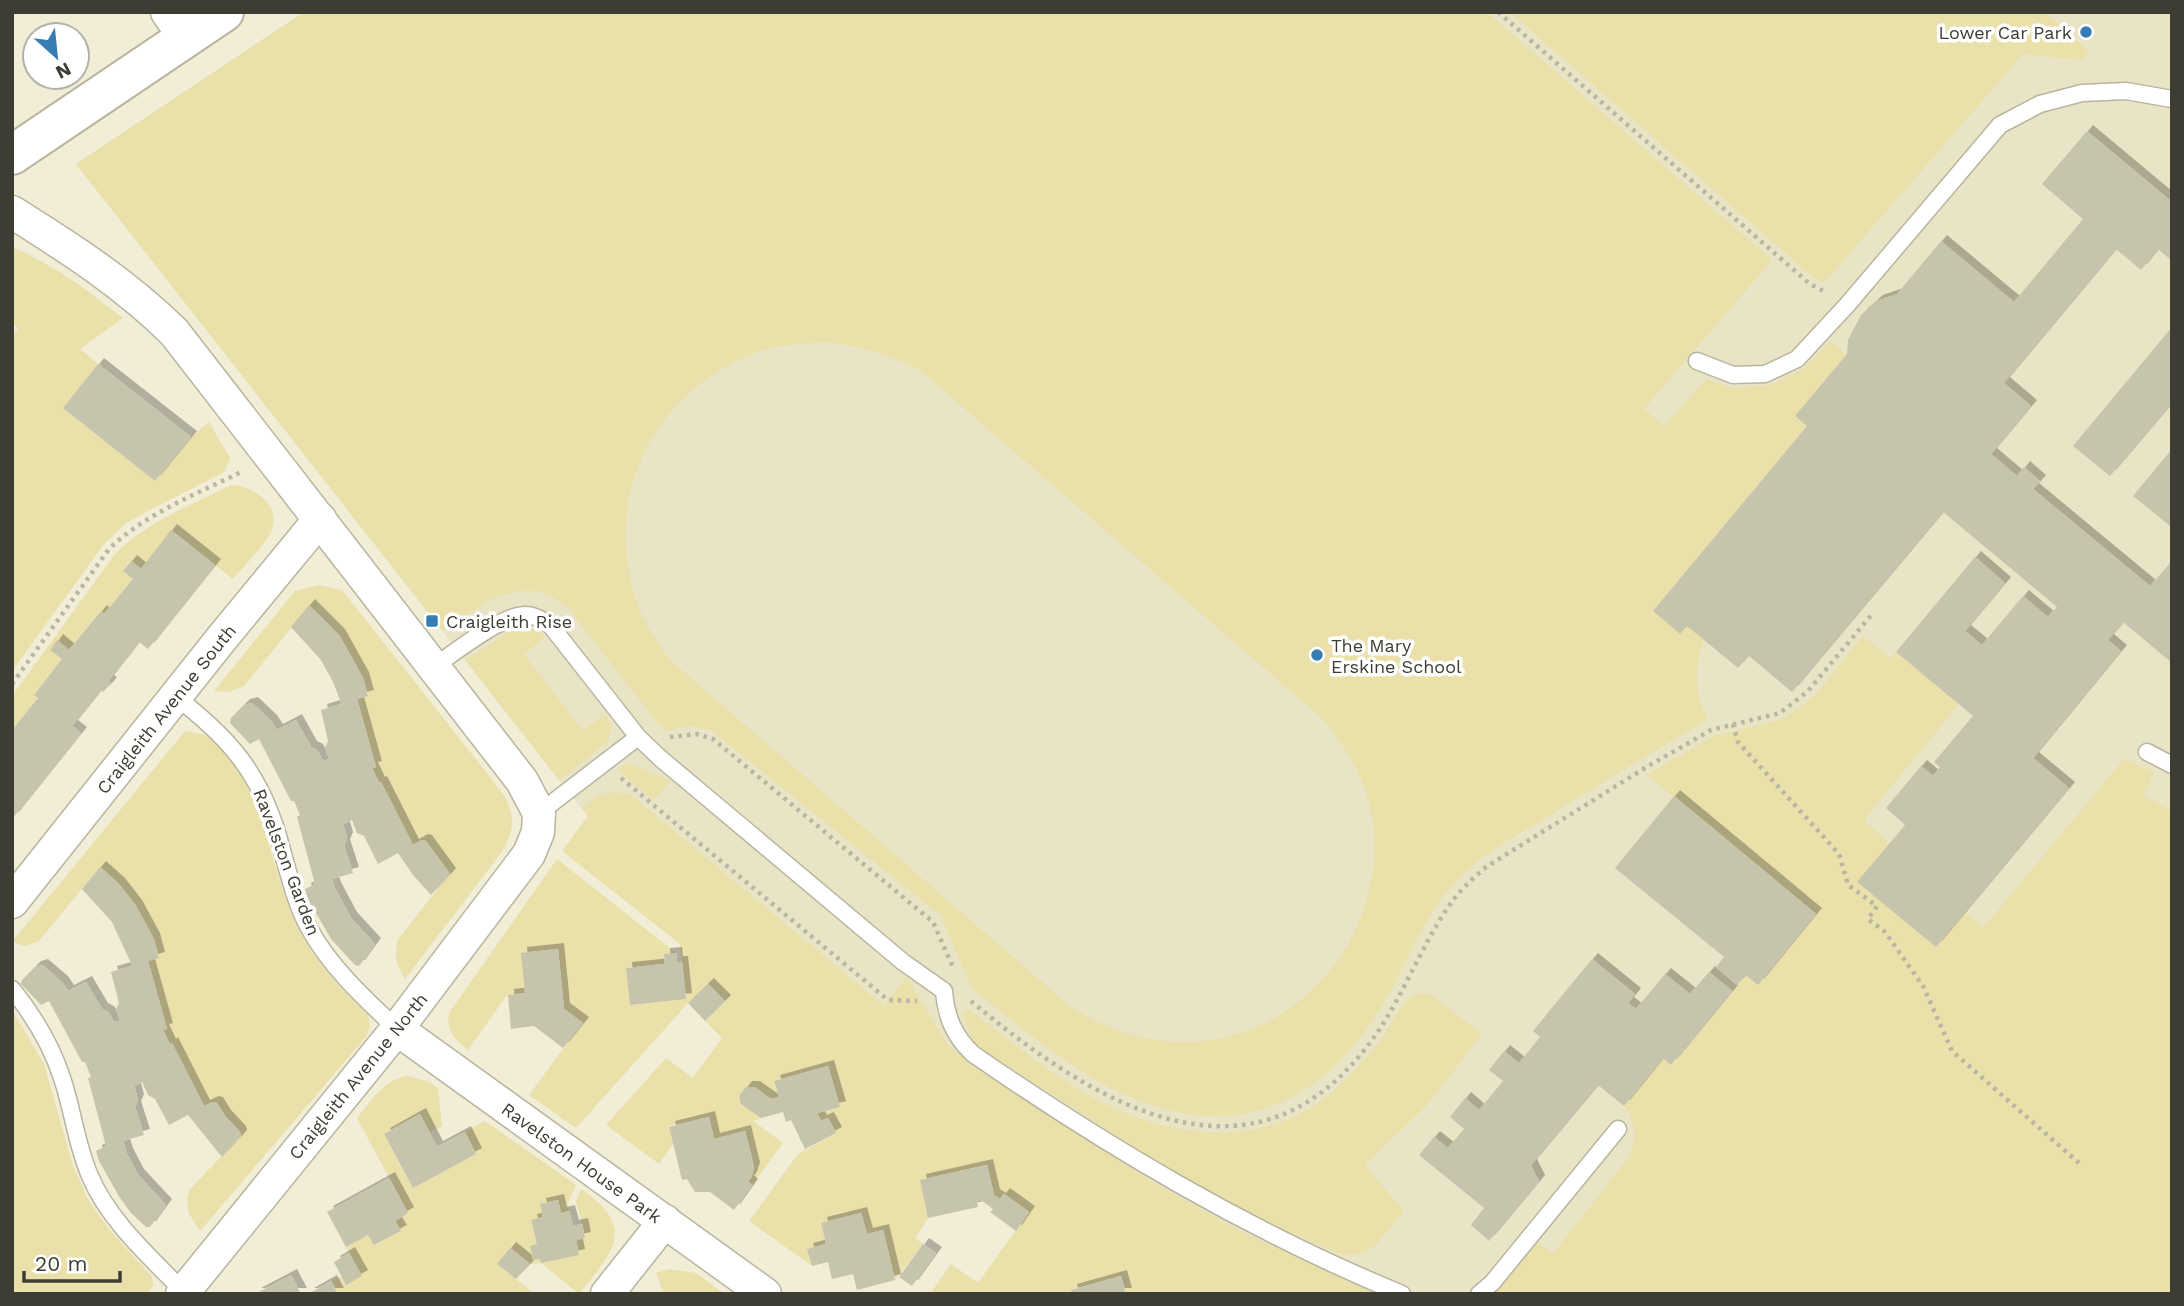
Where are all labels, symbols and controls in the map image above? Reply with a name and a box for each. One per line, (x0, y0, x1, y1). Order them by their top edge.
north arrow (21, 21, 91, 91)
place label: Lower Car Park (1938, 22, 2072, 43)
marker: Lower Car Park (2078, 24, 2094, 40)
text: N (52, 57, 75, 84)
place label: Craigleith Rise (446, 611, 572, 632)
marker: Craigleith Rise (424, 613, 440, 629)
street label: Craigleith Avenue South (92, 620, 240, 798)
place label: The Mary Erskine School (1331, 635, 1462, 677)
marker: The Mary Erskine School (1309, 647, 1325, 663)
street label: Ravelston Garden (249, 786, 325, 938)
street label: Craigleith Avenue North (284, 989, 432, 1163)
street label: Ravelston House Park (498, 1098, 666, 1227)
scale bar (24, 1240, 121, 1284)
text: 20 m (35, 1251, 87, 1276)

